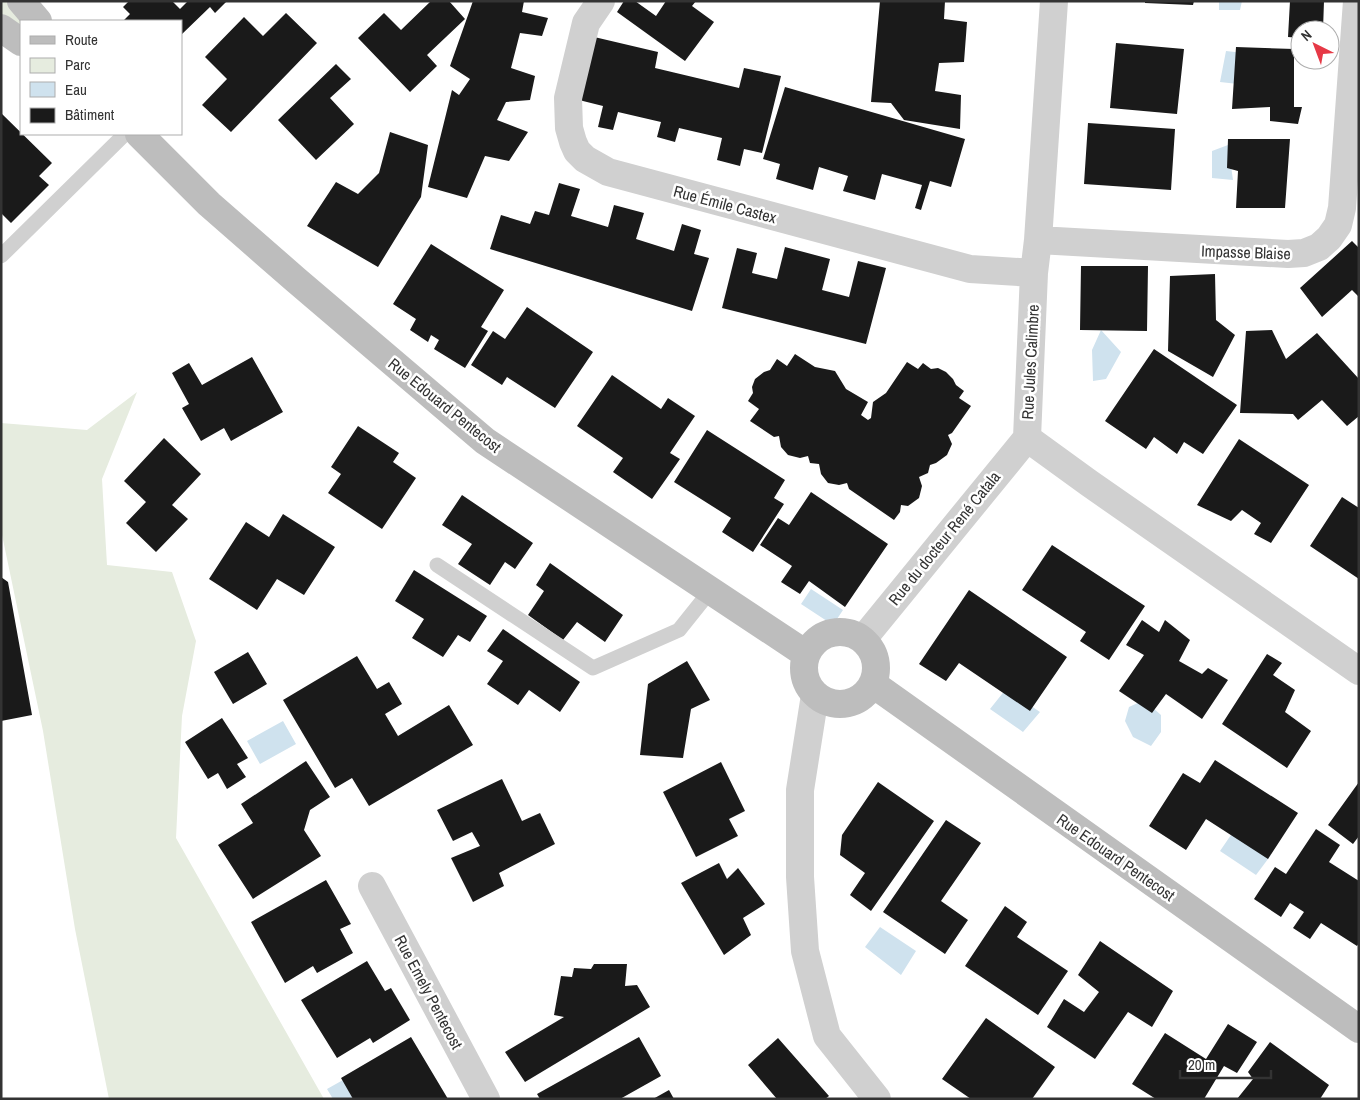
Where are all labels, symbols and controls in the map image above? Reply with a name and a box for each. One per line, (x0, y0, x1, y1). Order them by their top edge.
legend (20, 20, 182, 135)
north arrow (1290, 20, 1340, 70)
text: N (1297, 26, 1315, 45)
text: Route (65, 29, 98, 50)
text: Parc (65, 54, 90, 75)
text: Eau (65, 79, 87, 100)
text: Bâtiment (65, 104, 115, 125)
street label: Rue Émile Castex (671, 180, 779, 228)
street label: Impasse Blaise (1201, 239, 1291, 265)
street label: Rue Jules Calimbre (1016, 304, 1044, 420)
street label: Rue Edouard Pentecost (384, 353, 506, 458)
street label: Rue du docteur René Catala (883, 466, 1005, 610)
street label: Rue Edouard Pentecost (1053, 808, 1180, 906)
street label: Rue Emely Pentecost (390, 931, 468, 1053)
scale bar (1180, 1048, 1271, 1080)
text: 20 m (1188, 1054, 1215, 1075)

